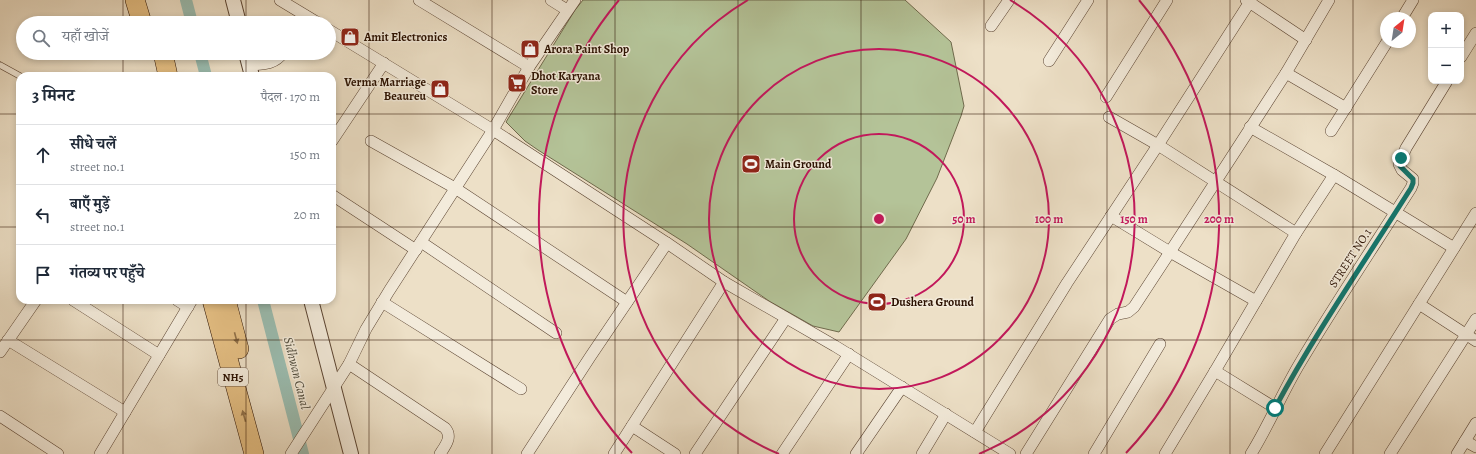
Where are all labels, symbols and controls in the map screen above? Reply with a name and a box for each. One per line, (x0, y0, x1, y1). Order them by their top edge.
north arrow (1380, 12, 1416, 48)
map controls (1428, 12, 1464, 84)
button: + (1428, 12, 1464, 48)
search box (16, 16, 336, 60)
text: यहाँ खोजें (62, 26, 109, 46)
shop icon: Amit Electronics (339, 26, 361, 48)
icon: search (30, 27, 52, 49)
place label: Amit Electronics (363, 29, 447, 45)
shop icon: Arora Paint Shop (519, 38, 541, 60)
place label: Arora Paint Shop (543, 41, 630, 57)
button: − (1428, 48, 1464, 84)
place label: Dhot Karyana Store (531, 68, 601, 98)
supermarket icon: Dhot Karyana Store (506, 72, 528, 94)
place label: Verma Marriage Beaureu (343, 74, 426, 104)
shop icon: Verma Marriage Beaureu (429, 78, 451, 100)
text: 3 मिनट (32, 84, 74, 107)
text: पैदल · 170 m (261, 88, 320, 105)
text: सीधे चलें (70, 134, 116, 154)
icon: ahead (32, 144, 54, 166)
text: 150 m (290, 146, 320, 163)
route end (1392, 149, 1410, 167)
sports icon: Main Ground (740, 153, 762, 175)
place label: Main Ground (765, 156, 832, 172)
text: street no.1 (70, 158, 124, 175)
text: बाएँ मुड़ें (70, 194, 110, 214)
icon: left (32, 204, 54, 226)
text: 20 m (294, 206, 320, 223)
text: 50 m (952, 211, 976, 227)
text: 100 m (1035, 211, 1063, 227)
text: 150 m (1120, 211, 1148, 227)
text: 200 m (1204, 211, 1234, 227)
centre of rings (872, 212, 886, 226)
text: street no.1 (70, 218, 124, 235)
street label: STREET NO.1 (1325, 225, 1375, 291)
text: गंतव्य पर पहुँचे (70, 263, 145, 283)
icon: arrive (32, 264, 54, 286)
sports icon: Dushera Ground (866, 291, 888, 313)
place label: Dushera Ground (891, 294, 974, 310)
one-way arrow (234, 331, 240, 344)
water label: Sidhwan Canal (280, 335, 314, 412)
road number: NH5 (218, 368, 248, 386)
route start (1266, 399, 1284, 417)
one-way arrow (241, 410, 247, 422)

